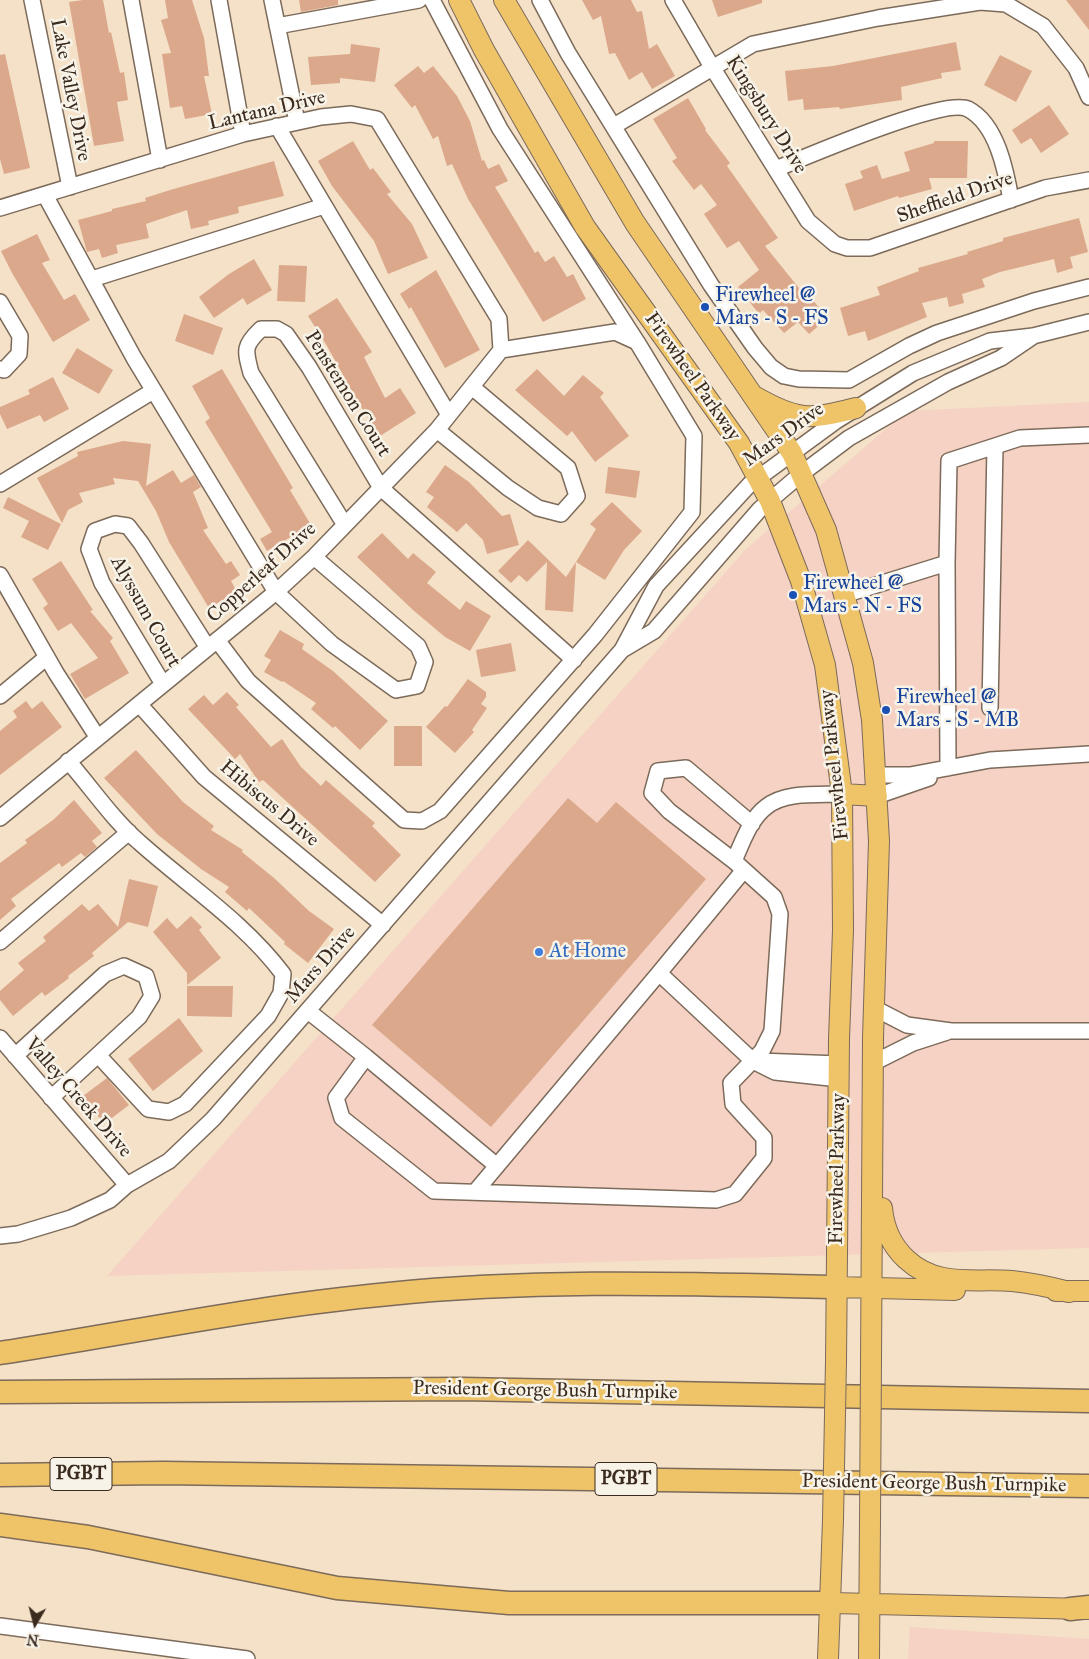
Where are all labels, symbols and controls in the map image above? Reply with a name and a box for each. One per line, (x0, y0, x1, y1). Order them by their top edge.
street label: Lake Valley Drive (44, 17, 96, 163)
street label: Kingsbury Drive (720, 51, 812, 179)
street label: Lantana Drive (206, 86, 328, 136)
street label: Sheffield Drive (894, 167, 1016, 229)
place label: Firewheel @ Mars - S - FS (715, 284, 829, 331)
marker: Firewheel @ Mars - S - FS (699, 301, 711, 313)
street label: Firewheel Parkway (639, 308, 745, 446)
street label: Penstemon Court (299, 327, 395, 461)
street label: Mars Drive (739, 398, 829, 472)
street label: Copperleaf Drive (202, 518, 322, 628)
street label: Alyssum Court (105, 552, 185, 672)
place label: Firewheel @ Mars - N - FS (803, 572, 922, 619)
marker: Firewheel @ Mars - N - FS (787, 589, 799, 601)
place label: Firewheel @ Mars - S - MB (896, 686, 1019, 733)
street label: Firewheel Parkway (815, 688, 855, 842)
marker: Firewheel @ Mars - S - MB (880, 704, 892, 716)
street label: Hibiscus Drive (215, 756, 323, 852)
street label: Mars Drive (281, 922, 361, 1008)
place label: At Home (549, 940, 626, 964)
marker: At Home (533, 946, 545, 958)
street label: Valley Creek Drive (19, 1033, 137, 1163)
street label: Firewheel Parkway (825, 1093, 851, 1245)
street label: President George Bush Turnpike (412, 1377, 678, 1405)
road number: PGBT (50, 1458, 112, 1490)
road number: PGBT (595, 1462, 657, 1496)
street label: President George Bush Turnpike (801, 1470, 1067, 1498)
north arrow (10, 1599, 60, 1649)
text: N (26, 1630, 40, 1649)

